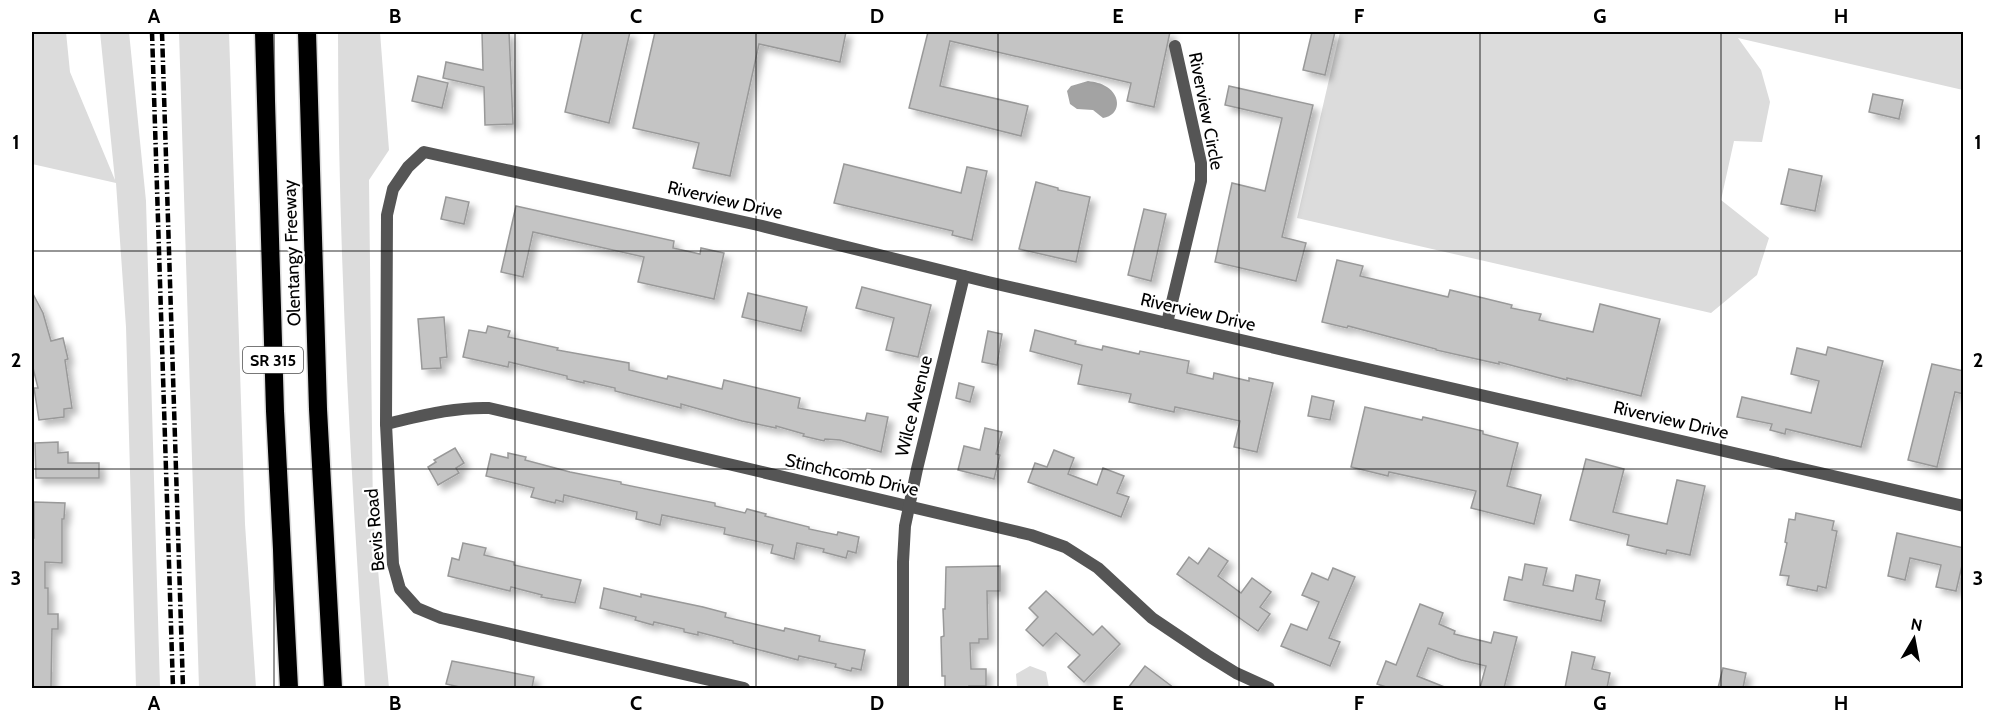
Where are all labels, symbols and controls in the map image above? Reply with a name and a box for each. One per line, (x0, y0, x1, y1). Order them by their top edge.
text: A (148, 4, 161, 28)
text: B (389, 4, 401, 28)
text: C (630, 4, 642, 28)
text: D (870, 4, 884, 28)
text: E (1112, 4, 1124, 28)
text: F (1354, 4, 1365, 28)
text: G (1593, 4, 1607, 28)
text: H (1834, 4, 1848, 28)
street label: Riverview Circle (1184, 50, 1228, 172)
text: 1 (12, 130, 20, 154)
text: 1 (1974, 130, 1982, 154)
street label: Riverview Drive (665, 176, 785, 224)
street label: Olentangy Freeway (278, 179, 306, 327)
street label: Riverview Drive (1138, 288, 1258, 336)
road number: SR 315 (243, 347, 303, 373)
text: 2 (11, 348, 21, 372)
text: 2 (1973, 348, 1983, 372)
street label: Wilce Avenue (891, 353, 937, 459)
street label: Riverview Drive (1611, 396, 1731, 444)
street label: Stinchcomb Drive (783, 449, 921, 501)
street label: Bevis Road (360, 488, 390, 572)
text: 3 (11, 566, 21, 590)
text: 3 (1973, 566, 1983, 590)
north arrow (1884, 609, 1944, 669)
text: N (1909, 614, 1924, 635)
text: A (148, 691, 161, 715)
text: B (389, 691, 401, 715)
text: C (630, 691, 642, 715)
text: D (870, 691, 884, 715)
text: E (1112, 691, 1124, 715)
text: F (1354, 691, 1365, 715)
text: G (1593, 691, 1607, 715)
text: H (1834, 691, 1848, 715)

